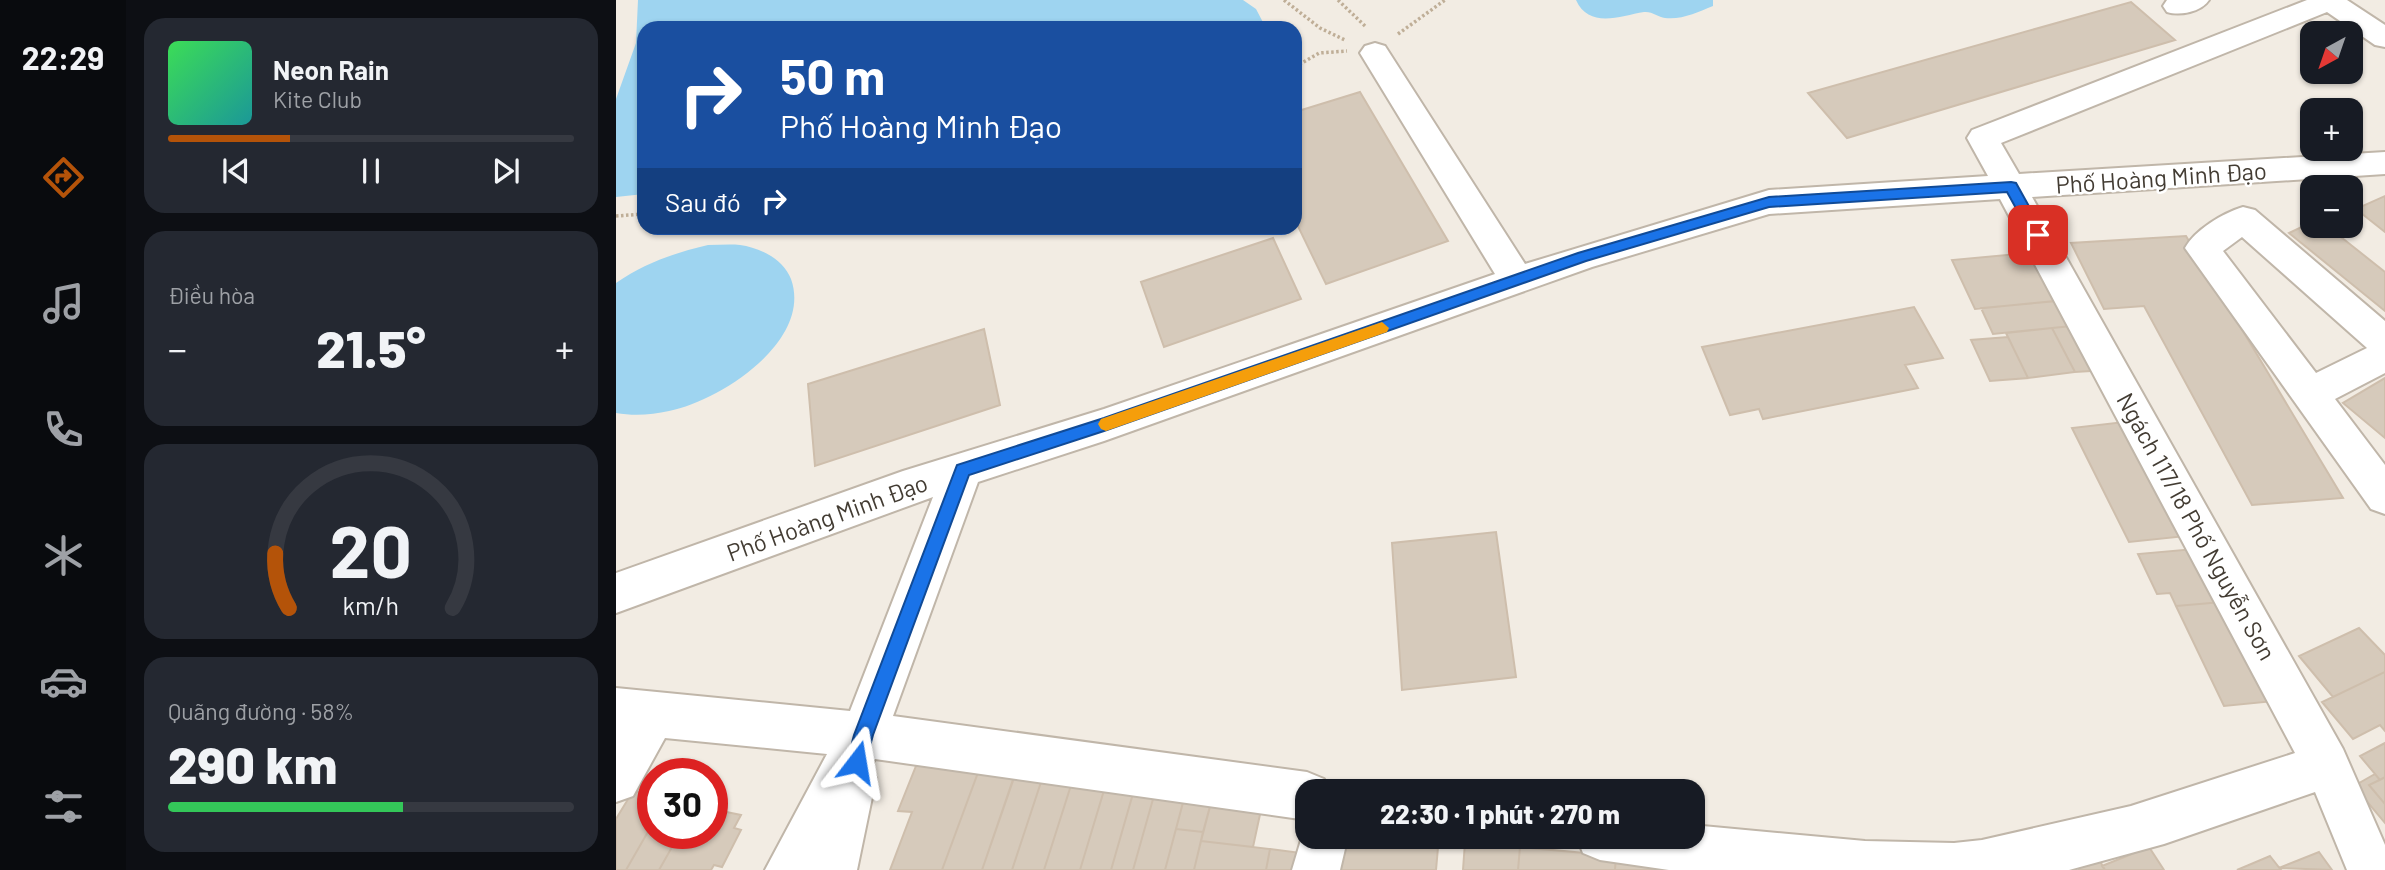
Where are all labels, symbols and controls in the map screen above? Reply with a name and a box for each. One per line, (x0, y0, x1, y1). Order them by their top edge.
north arrow (2300, 21, 2362, 84)
map controls (2300, 21, 2363, 238)
text: 22:29 (22, 38, 104, 76)
text: 50 m (780, 46, 885, 105)
icon: right (665, 49, 756, 140)
text: Neon Rain (273, 54, 389, 85)
text: Kite Club (273, 85, 362, 113)
button: + (2300, 98, 2363, 161)
text: Phố Hoàng Minh Đạo (780, 106, 1062, 144)
icon: previous (217, 152, 255, 190)
icon: pause (352, 152, 390, 190)
icon: next (487, 152, 525, 190)
icon: directions (39, 153, 88, 202)
street label: Phố Hoàng Minh Đạo (2054, 155, 2268, 199)
button: − (2300, 175, 2363, 238)
icon: right (755, 182, 793, 220)
text: Sau đó (665, 186, 741, 217)
pin (2008, 205, 2068, 265)
icon: arrive (2019, 216, 2057, 254)
icon: music (39, 279, 88, 328)
text: Điều hòa (168, 281, 255, 309)
text: 21.5° (316, 316, 426, 378)
text: − (168, 325, 187, 371)
text: + (555, 325, 574, 371)
street label: Ngách 117/18 Phố Nguyễn Sơn (2111, 387, 2283, 665)
icon: phone (39, 405, 88, 454)
street label: Phố Hoàng Minh Đạo (723, 467, 931, 567)
text: 20 (330, 505, 412, 593)
icon: climate (39, 531, 88, 580)
text: km/h (343, 589, 399, 619)
icon: car (39, 657, 88, 706)
text: Quãng đường · 58% (168, 697, 354, 725)
position arrow (820, 725, 894, 799)
text: 290 km (168, 732, 337, 794)
speed limit sign: 30 (637, 758, 728, 849)
icon: filters (39, 782, 88, 831)
text: 22:30 · 1 phút · 270 m (1380, 798, 1620, 829)

